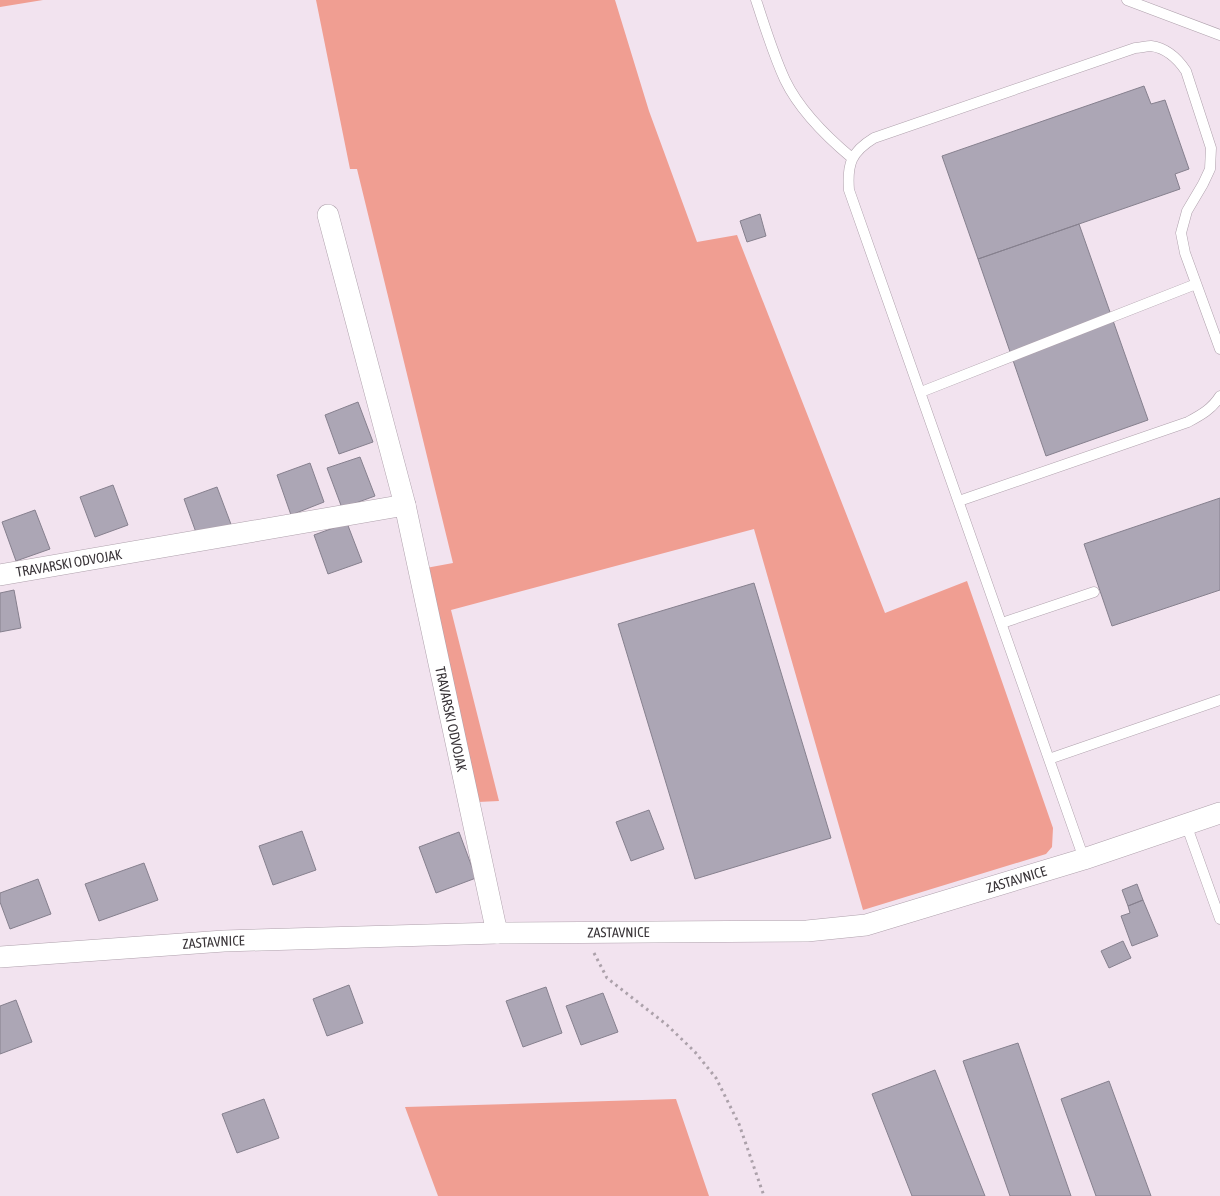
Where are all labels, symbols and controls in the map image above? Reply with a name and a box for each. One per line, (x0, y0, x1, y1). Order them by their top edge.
street label: TRAVARSKI ODVOJAK (15, 546, 123, 580)
street label: TRAVARSKI ODVOJAK (432, 665, 470, 773)
street label: ZASTAVNICE (984, 863, 1048, 896)
street label: ZASTAVNICE (587, 924, 650, 940)
street label: ZASTAVNICE (182, 932, 245, 952)

